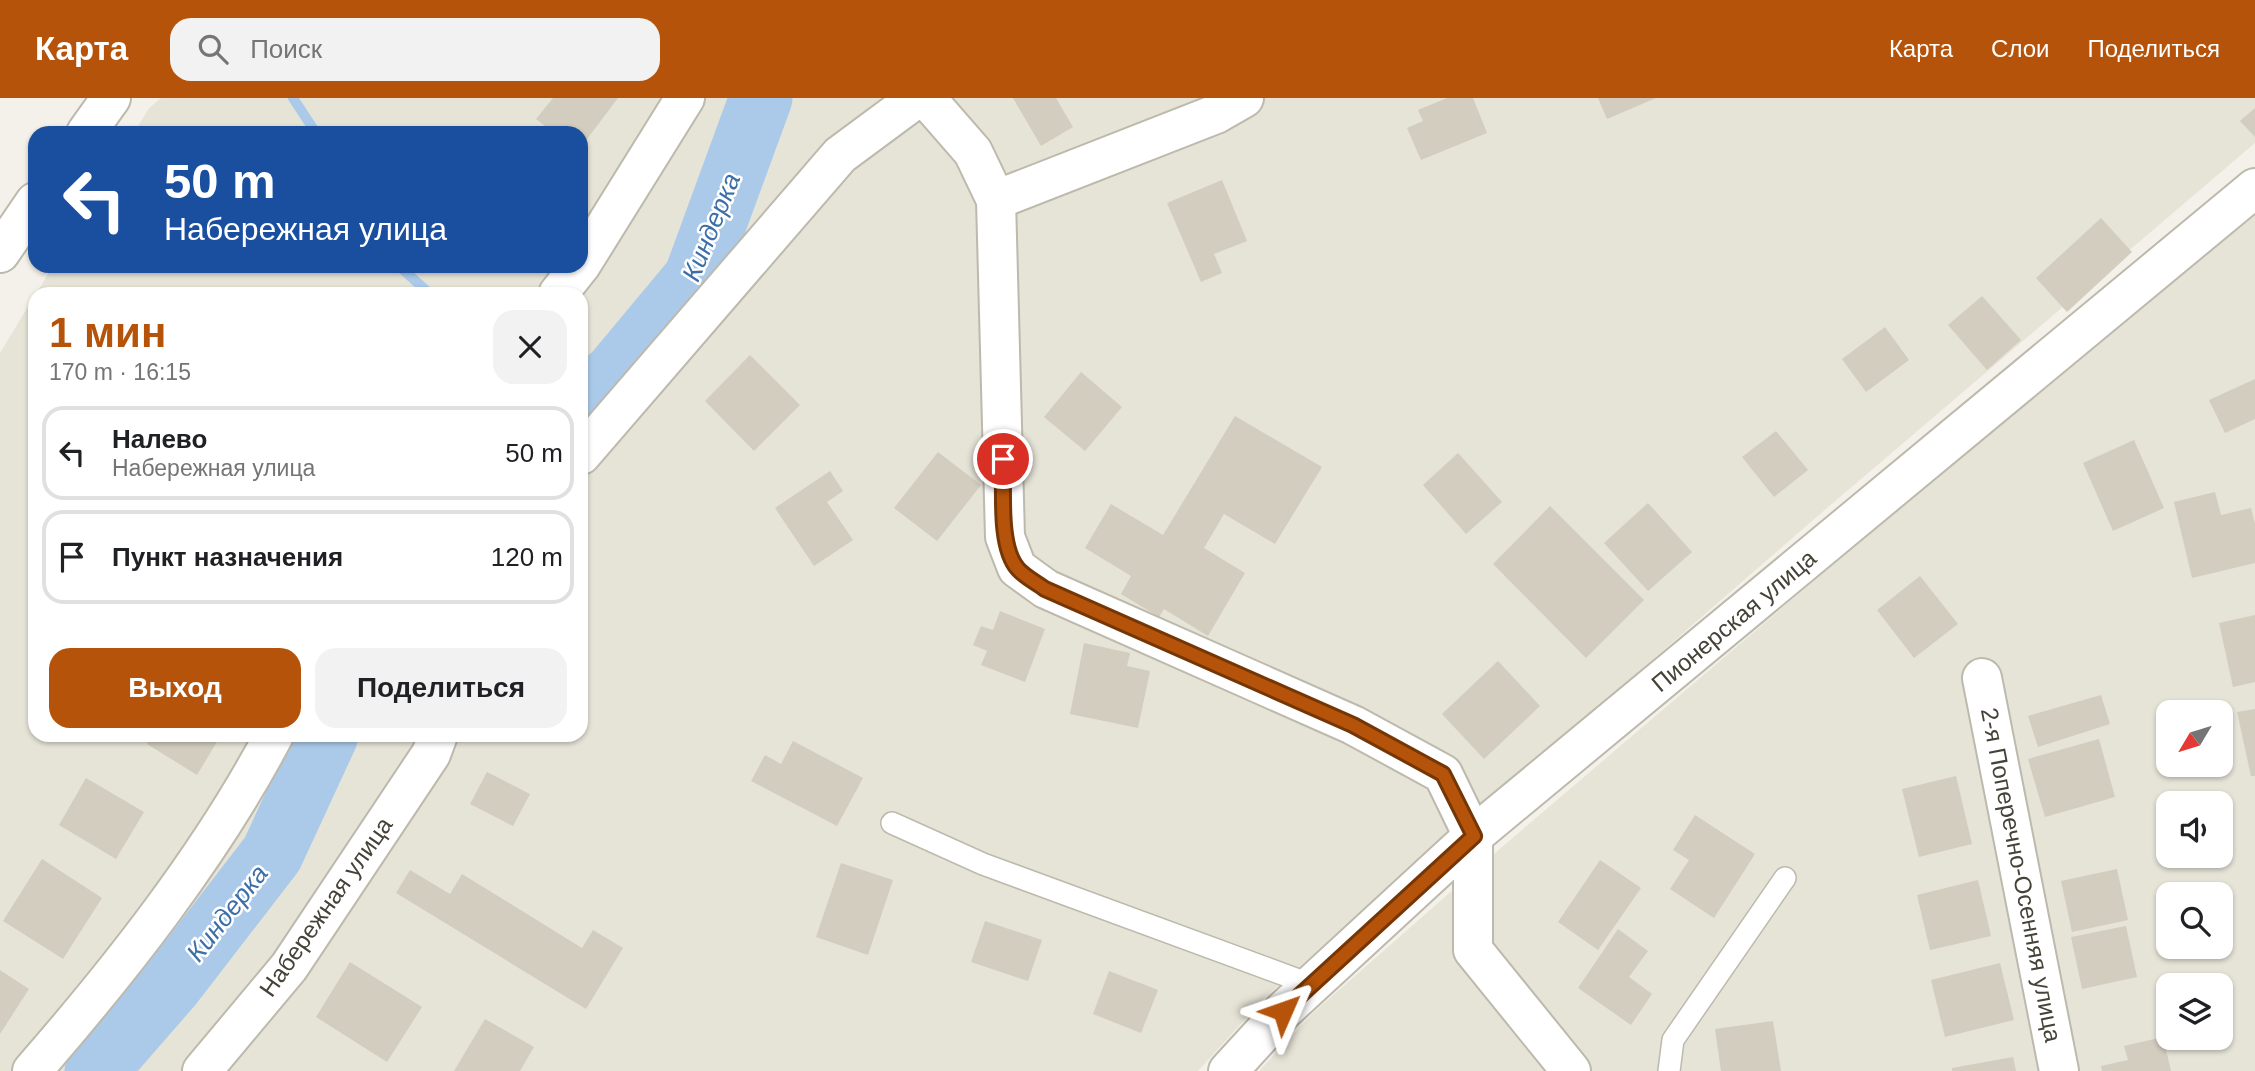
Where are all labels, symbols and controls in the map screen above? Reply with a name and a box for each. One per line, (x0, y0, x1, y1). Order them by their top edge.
search box (170, 18, 660, 81)
text: Карта (35, 30, 128, 67)
icon: search (194, 30, 232, 68)
text: Поиск (250, 34, 322, 64)
text: Карта (1889, 35, 1953, 62)
text: Слои (1991, 35, 2049, 62)
text: Поделиться (2087, 35, 2220, 62)
icon: left (49, 154, 140, 245)
text: 50 m (164, 154, 276, 208)
water label: Киндерка (676, 168, 746, 286)
text: Набережная улица (164, 211, 447, 247)
text: 1 мин (49, 309, 166, 356)
button: close (493, 310, 567, 384)
text: 170 m · 16:15 (49, 359, 191, 385)
text: Налево (112, 424, 207, 454)
pin (973, 429, 1033, 489)
icon: left (53, 434, 91, 472)
text: 50 m (505, 438, 563, 468)
icon: arrive (984, 440, 1022, 478)
text: Набережная улица (112, 455, 315, 481)
icon: arrive (53, 538, 91, 576)
text: Пункт назначения (112, 542, 343, 572)
text: 120 m (491, 542, 563, 572)
street label: Пионерская улица (1646, 544, 1822, 697)
button: Выход (49, 648, 301, 728)
button: Поделиться (315, 648, 567, 728)
north arrow (2156, 700, 2233, 777)
map controls (2156, 700, 2233, 1050)
street label: 2-я Поперечно-Осенняя улица (1976, 705, 2067, 1045)
button: sound (2156, 791, 2233, 868)
street label: Набережная улица (254, 812, 398, 1001)
water label: Киндерка (180, 859, 274, 967)
button: search (2156, 882, 2233, 959)
button: layers (2156, 973, 2233, 1050)
position arrow (1246, 974, 1320, 1048)

